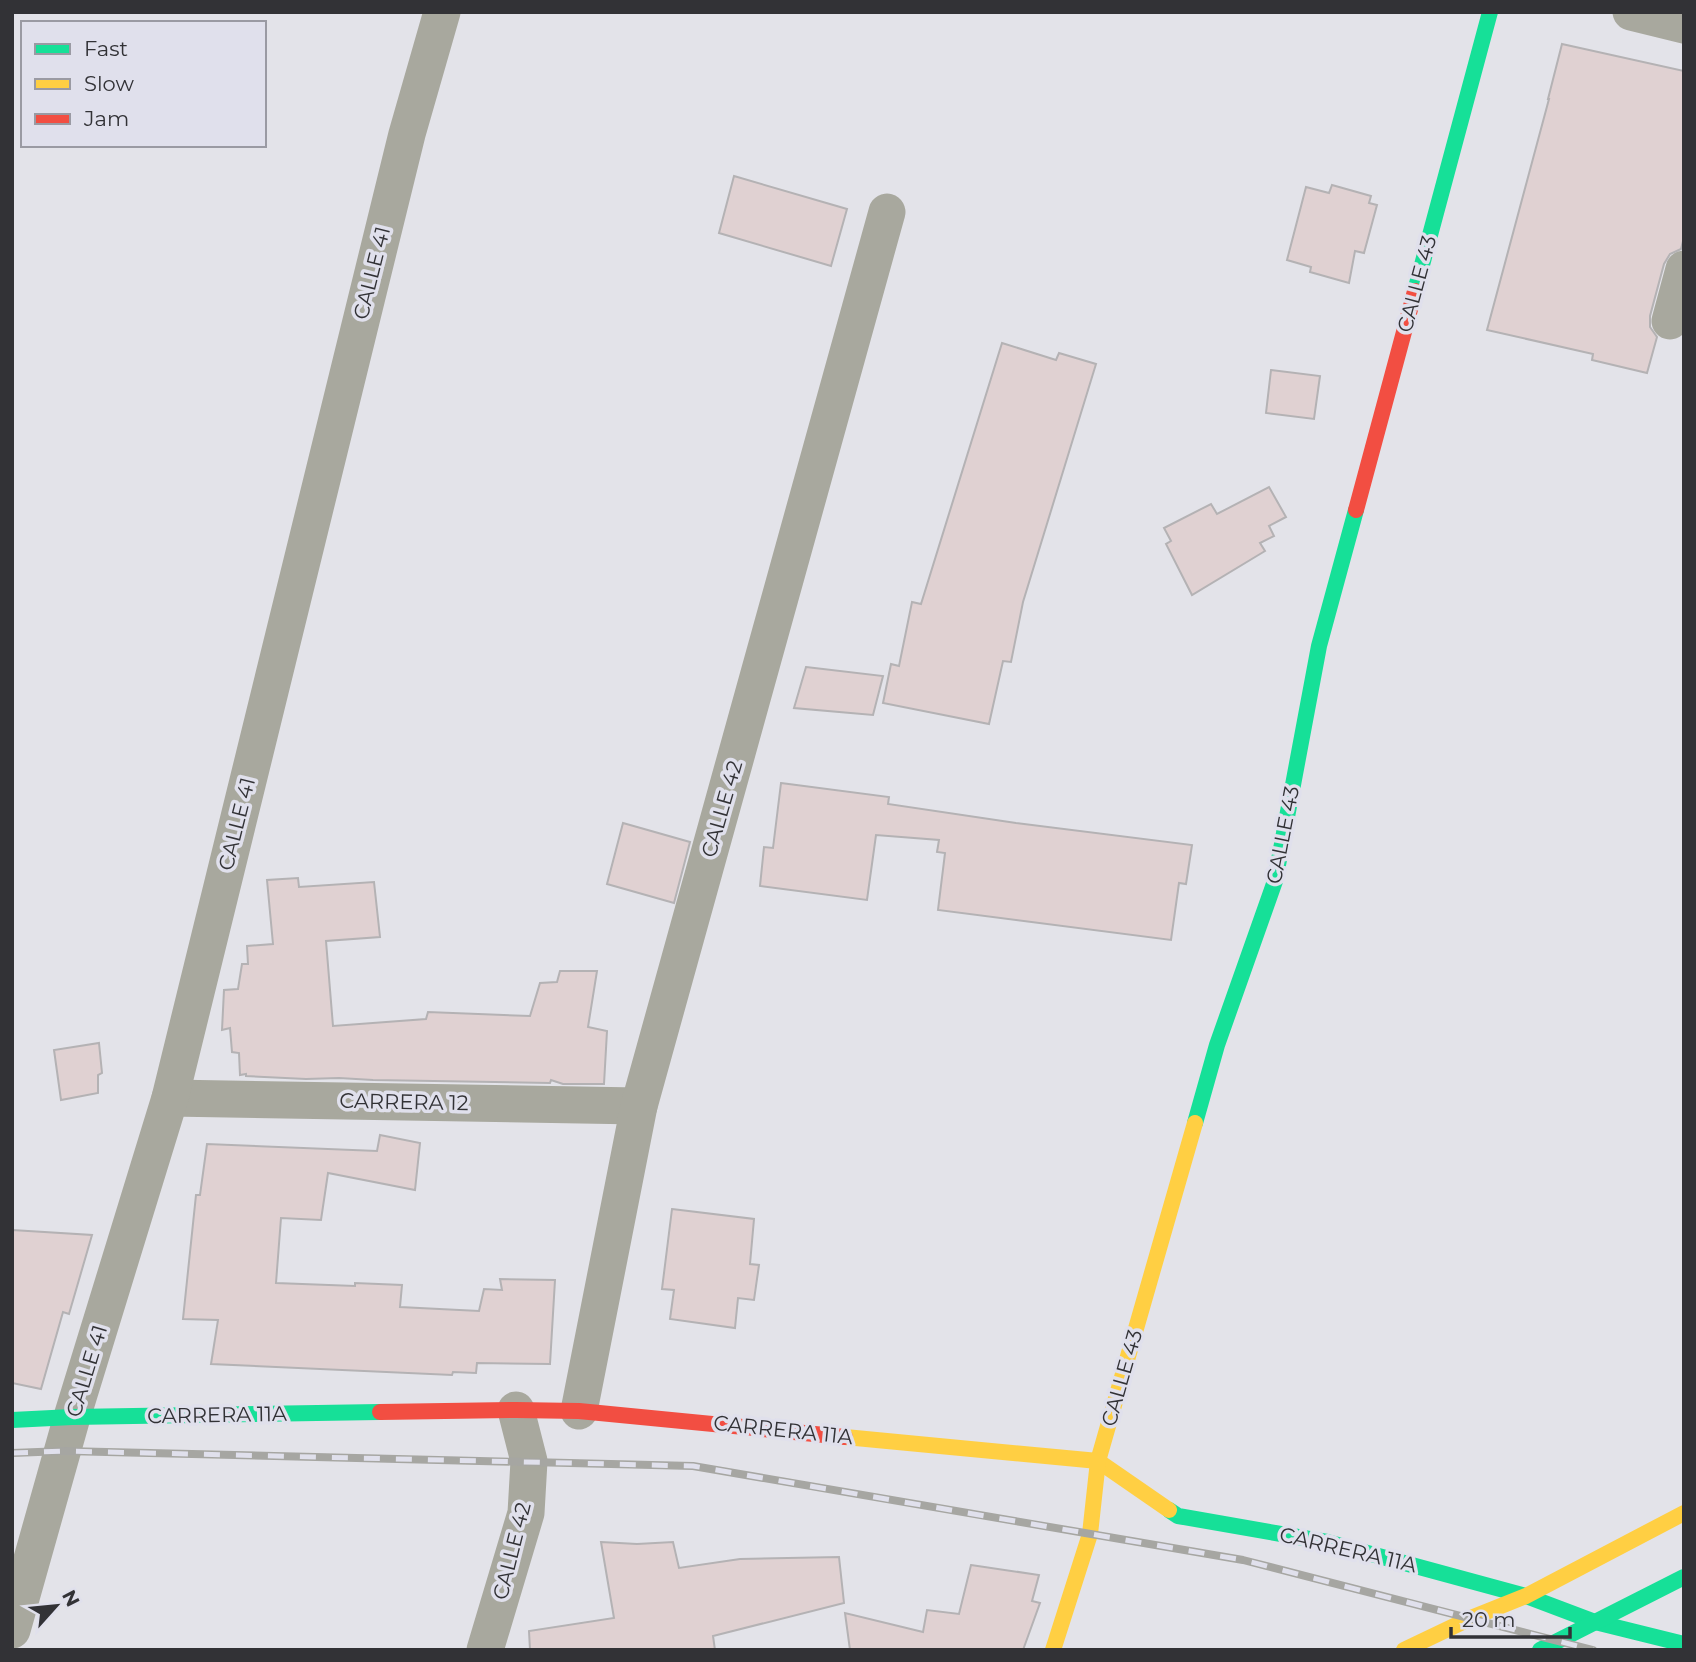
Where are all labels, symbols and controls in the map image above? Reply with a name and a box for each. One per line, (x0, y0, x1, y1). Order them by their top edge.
legend (21, 21, 266, 147)
text: Fast (84, 36, 128, 61)
text: Slow (84, 71, 134, 96)
text: Jam (83, 106, 129, 131)
street label: CALLE 41 (348, 224, 395, 322)
street label: CALLE 43 (1392, 233, 1441, 335)
street label: CALLE 42 (696, 757, 747, 860)
street label: CALLE 41 (213, 775, 260, 873)
street label: CALLE 43 (1261, 784, 1304, 886)
street label: CARRERA 12 (339, 1088, 469, 1115)
street label: CALLE 41 (61, 1322, 112, 1420)
street label: CALLE 43 (1096, 1327, 1147, 1429)
street label: CARRERA 11A (147, 1401, 288, 1428)
street label: CARRERA 11A (712, 1410, 855, 1449)
street label: CALLE 42 (487, 1499, 536, 1602)
street label: CARRERA 11A (1277, 1522, 1420, 1578)
north arrow (21, 1571, 91, 1641)
text: N (57, 1586, 84, 1611)
scale bar (1451, 1596, 1570, 1640)
text: 20 m (1462, 1607, 1516, 1632)

